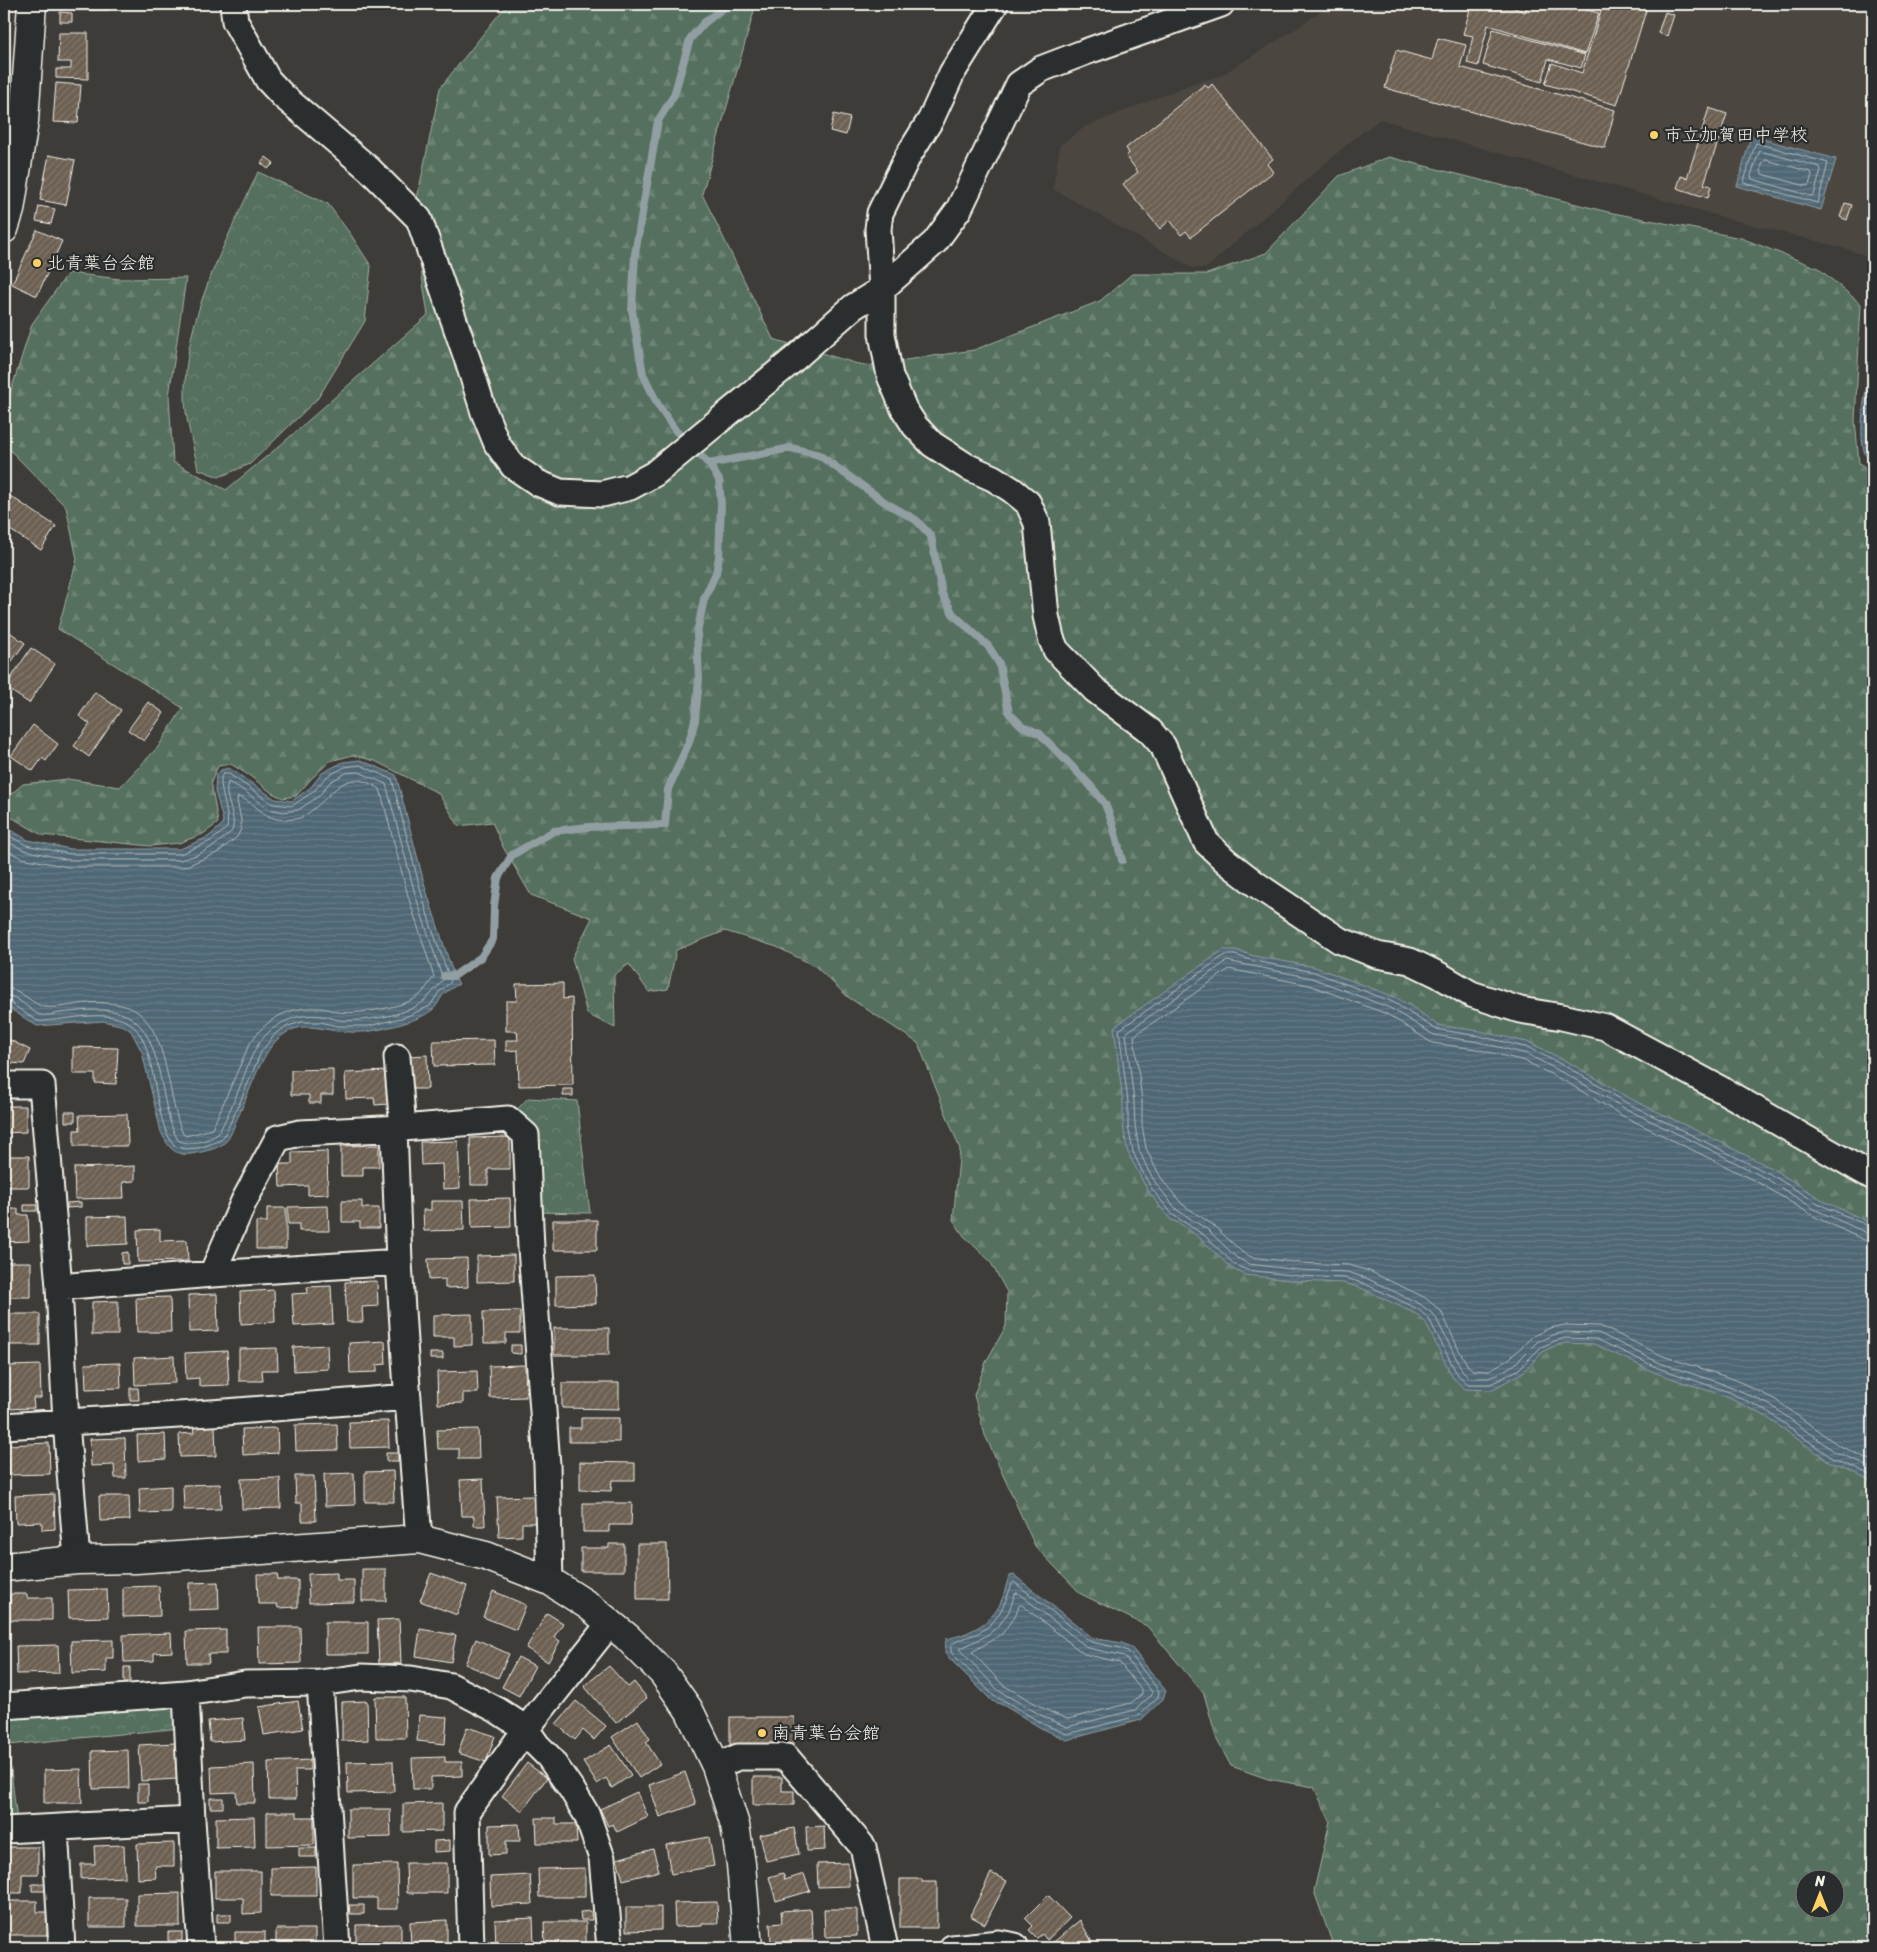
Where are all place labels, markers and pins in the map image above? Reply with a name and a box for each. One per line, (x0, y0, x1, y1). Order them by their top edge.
place label: 市立加賀田中学校 (1664, 119, 1808, 151)
marker: 市立加賀田中学校 (1648, 129, 1660, 141)
place label: 北青葉台会館 (47, 247, 155, 279)
marker: 北青葉台会館 (31, 257, 43, 269)
place label: 南青葉台会館 (772, 1717, 880, 1749)
marker: 南青葉台会館 (756, 1727, 768, 1739)

